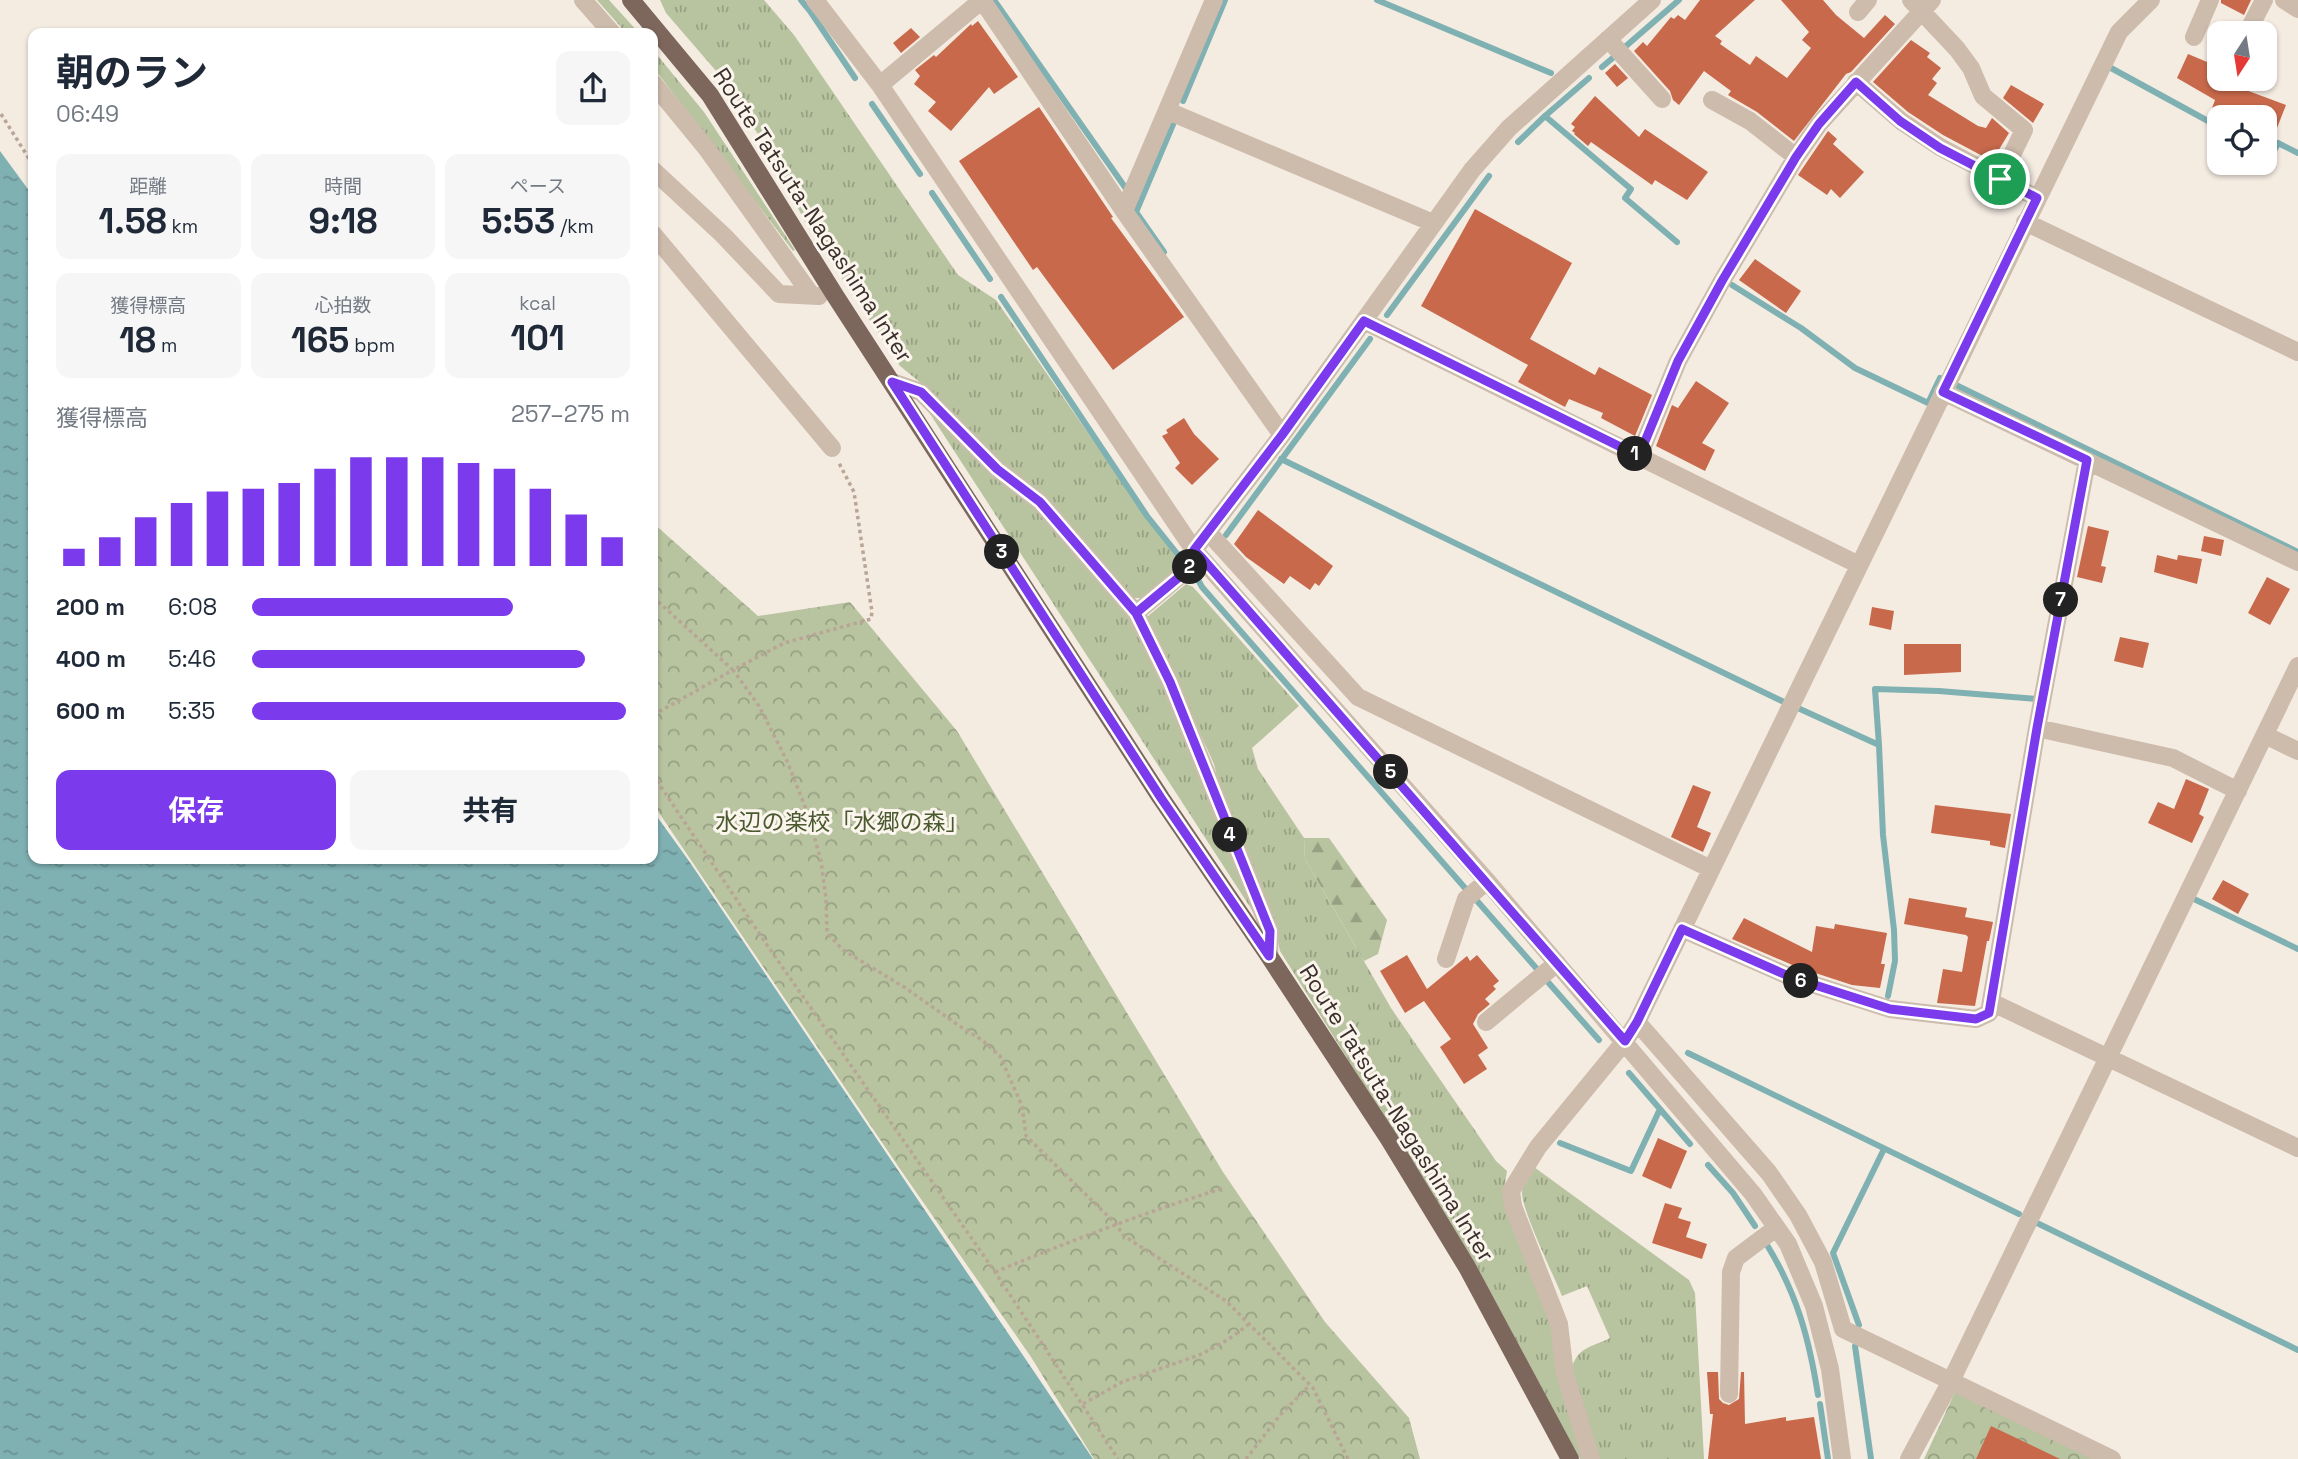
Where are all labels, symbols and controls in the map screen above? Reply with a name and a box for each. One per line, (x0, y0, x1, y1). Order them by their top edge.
north arrow (2207, 21, 2277, 91)
map controls (2207, 21, 2277, 175)
text: 朝のラン (56, 49, 208, 97)
button: share (556, 51, 630, 125)
street label: Route Tatsuta-Nagashima Inter (706, 62, 920, 368)
text: 06:49 (56, 99, 119, 129)
button: locate (2207, 105, 2277, 175)
pin (1970, 149, 2030, 209)
icon: arrive (1981, 160, 2019, 198)
text: 距離 (129, 174, 167, 199)
text: 時間 (324, 174, 362, 199)
text: ペース (510, 174, 566, 199)
text: 1.58 (98, 199, 167, 243)
text: 9:18 (309, 199, 377, 243)
text: 5:53 (482, 199, 555, 243)
text: km (167, 214, 198, 239)
text: /km (555, 214, 594, 239)
text: kcal (519, 291, 556, 316)
text: 獲得標高 (110, 293, 186, 318)
text: 心拍数 (314, 293, 372, 318)
text: 101 (511, 316, 565, 360)
text: 18 (119, 318, 156, 362)
text: 165 (291, 318, 349, 362)
text: m (156, 333, 177, 358)
text: bpm (349, 333, 395, 358)
text: 257–275 m (511, 399, 630, 429)
text: 獲得標高 (56, 403, 148, 433)
pin: 1 (1618, 436, 1652, 472)
text: 1 (1630, 441, 1639, 466)
pin: 3 (984, 534, 1020, 570)
text: 3 (996, 539, 1007, 564)
pin: 2 (1172, 550, 1208, 584)
text: 2 (1184, 554, 1195, 579)
pin: 7 (2044, 582, 2078, 618)
text: 7 (2055, 587, 2066, 612)
text: 200 m (56, 592, 125, 622)
text: 6:08 (168, 592, 217, 622)
text: 400 m (56, 644, 126, 674)
text: 5:46 (168, 644, 216, 674)
text: 600 m (56, 696, 126, 726)
text: 5:35 (168, 696, 215, 726)
pin: 5 (1374, 754, 1408, 790)
text: 5 (1385, 759, 1396, 784)
button: 保存 (56, 770, 336, 850)
button: 共有 (350, 770, 630, 850)
park label: 水辺の楽校「水郷の森」 (716, 807, 969, 837)
pin: 4 (1212, 818, 1248, 852)
text: 4 (1223, 822, 1236, 847)
street label: Route Tatsuta-Nagashima Inter (1293, 959, 1501, 1267)
pin: 6 (1784, 964, 1818, 998)
text: 6 (1795, 968, 1806, 993)

